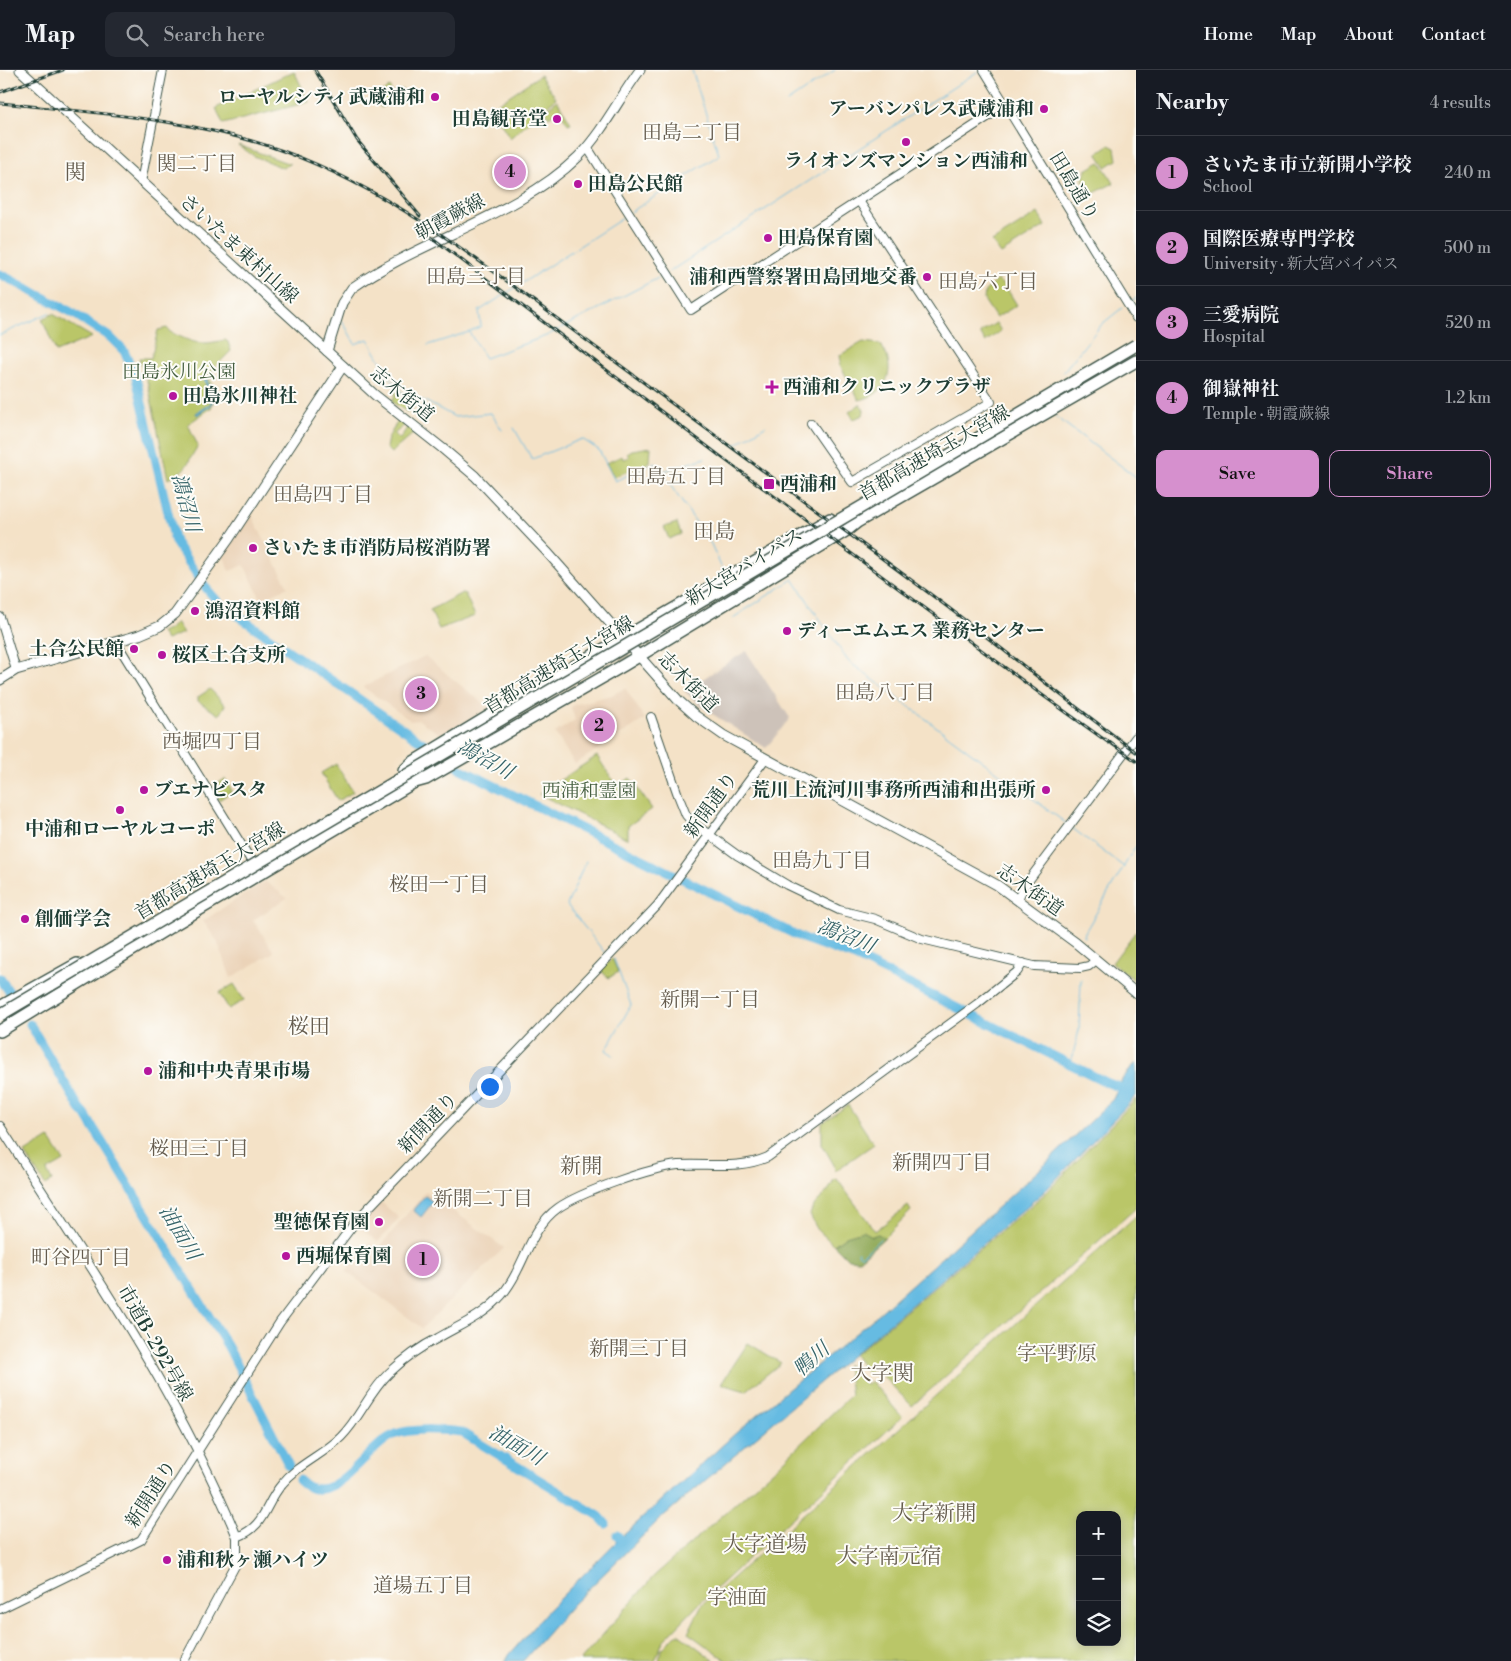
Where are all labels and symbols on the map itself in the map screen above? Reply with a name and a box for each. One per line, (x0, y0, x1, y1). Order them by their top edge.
place label: ローヤルシティ武蔵浦和 (218, 85, 425, 109)
marker: ローヤルシティ武蔵浦和 (429, 91, 441, 103)
place label: アーバンパレス武蔵浦和 (828, 97, 1034, 121)
marker: アーバンパレス武蔵浦和 (1038, 103, 1050, 115)
place label: 田島観音堂 (452, 107, 547, 131)
marker: 田島観音堂 (551, 113, 563, 125)
district label: 田島二丁目 (642, 121, 742, 146)
marker: ライオンズマンション西浦和 (900, 136, 912, 148)
street label: 田島通り (1044, 147, 1104, 225)
place label: ライオンズマンション西浦和 (784, 149, 1028, 173)
district label: 関二丁目 (157, 152, 237, 177)
pin: 4 (494, 153, 526, 191)
district label: 関 (65, 160, 86, 186)
place label: 田島公民館 (588, 172, 683, 196)
marker: 田島公民館 (572, 178, 584, 190)
street label: さいたま東村山線 (174, 189, 304, 309)
street label: 朝霞蕨線 (411, 189, 489, 245)
place label: 田島保育園 (778, 226, 873, 250)
marker: 田島保育園 (762, 232, 774, 244)
district label: 田島三丁目 (426, 265, 526, 290)
place label: 浦和西警察署田島団地交番 (689, 265, 917, 289)
district label: 田島六丁目 (938, 270, 1038, 295)
marker: 浦和西警察署田島団地交番 (921, 271, 933, 283)
park label: 田島氷川公園 (122, 360, 236, 384)
street label: 志木街道 (365, 361, 439, 427)
place label: 西浦和クリニックプラザ (783, 375, 991, 399)
marker: 西浦和クリニックプラザ (765, 380, 779, 394)
place label: 田島氷川神社 (183, 384, 297, 408)
marker: 田島氷川神社 (167, 390, 179, 402)
street label: 首都高速埼玉大宮線 (854, 400, 1014, 506)
district label: 田島五丁目 (626, 465, 726, 490)
water label: 鴻沼川 (165, 471, 205, 537)
place label: 西浦和 (780, 472, 837, 496)
marker: 西浦和 (762, 477, 776, 491)
district label: 田島四丁目 (273, 483, 373, 508)
district label: 田島 (693, 519, 735, 545)
street label: 新大宮バイパス (681, 523, 807, 611)
place label: さいたま市消防局桜消防署 (263, 536, 491, 560)
marker: さいたま市消防局桜消防署 (247, 542, 259, 554)
place label: 鴻沼資料館 (205, 599, 300, 623)
marker: 鴻沼資料館 (189, 605, 201, 617)
street label: 首都高速埼玉大宮線 (480, 611, 638, 719)
place label: ディーエムエス 業務センター (797, 619, 1045, 643)
marker: ディーエムエス 業務センター (781, 625, 793, 637)
place label: 土合公民館 (29, 637, 124, 661)
marker: 土合公民館 (128, 643, 140, 655)
place label: 桜区土合支所 (172, 643, 286, 667)
street label: 志木街道 (653, 647, 723, 717)
marker: 桜区土合支所 (156, 649, 168, 661)
pin: 3 (405, 675, 437, 713)
district label: 田島八丁目 (835, 681, 935, 706)
pin: 2 (583, 707, 615, 745)
district label: 西堀四丁目 (162, 730, 262, 755)
water label: 鴻沼川 (453, 735, 519, 786)
street label: 新開通り (679, 767, 743, 843)
place label: ブエナビスタ (154, 778, 267, 802)
place label: 荒川上流河川事務所西浦和出張所 (751, 778, 1036, 802)
park label: 西浦和霊園 (541, 779, 637, 803)
marker: ブエナビスタ (138, 784, 150, 796)
marker: 荒川上流河川事務所西浦和出張所 (1040, 784, 1052, 796)
marker: 中浦和ローヤルコーポ (114, 804, 126, 816)
place label: 中浦和ローヤルコーポ (25, 817, 215, 841)
street label: 首都高速埼玉大宮線 (131, 817, 289, 925)
district label: 田島九丁目 (772, 849, 872, 874)
street label: 志木街道 (992, 858, 1068, 922)
district label: 桜田一丁目 (389, 873, 489, 898)
place label: 創価学会 (35, 907, 111, 931)
marker: 創価学会 (19, 913, 31, 925)
water label: 鴻沼川 (814, 914, 880, 961)
district label: 新開一丁目 (660, 988, 760, 1013)
district label: 桜田 (288, 1014, 330, 1040)
place label: 浦和中央青果市場 (158, 1059, 310, 1083)
marker: 浦和中央青果市場 (142, 1065, 154, 1077)
your location (477, 1074, 503, 1100)
street label: 新開通り (393, 1087, 463, 1159)
district label: 桜田三丁目 (149, 1137, 249, 1162)
district label: 新開四丁目 (892, 1151, 992, 1176)
district label: 新開 (560, 1154, 602, 1180)
district label: 新開二丁目 (433, 1187, 533, 1212)
water label: 油面川 (153, 1201, 206, 1267)
place label: 聖徳保育園 (274, 1210, 369, 1234)
marker: 聖徳保育園 (373, 1216, 385, 1228)
pin: 1 (407, 1241, 439, 1279)
place label: 西堀保育園 (296, 1244, 391, 1268)
district label: 町谷四丁目 (31, 1246, 131, 1271)
marker: 西堀保育園 (280, 1250, 292, 1262)
street label: 市道B-292号線 (112, 1280, 198, 1406)
water label: 鴨川 (789, 1336, 837, 1383)
district label: 新開三丁目 (589, 1337, 689, 1362)
district label: 字平野原 (1017, 1342, 1097, 1367)
district label: 大字関 (851, 1361, 914, 1387)
water label: 油面川 (484, 1420, 550, 1473)
street label: 新開通り (120, 1456, 182, 1532)
district label: 大字新開 (892, 1501, 976, 1527)
district label: 大字道場 (723, 1532, 807, 1558)
district label: 大字南元宿 (837, 1544, 942, 1570)
place label: 浦和秋ヶ瀬ハイツ (177, 1548, 329, 1572)
marker: 浦和秋ヶ瀬ハイツ (161, 1554, 173, 1566)
district label: 道場五丁目 (373, 1574, 473, 1599)
district label: 字油面 (707, 1586, 767, 1611)

